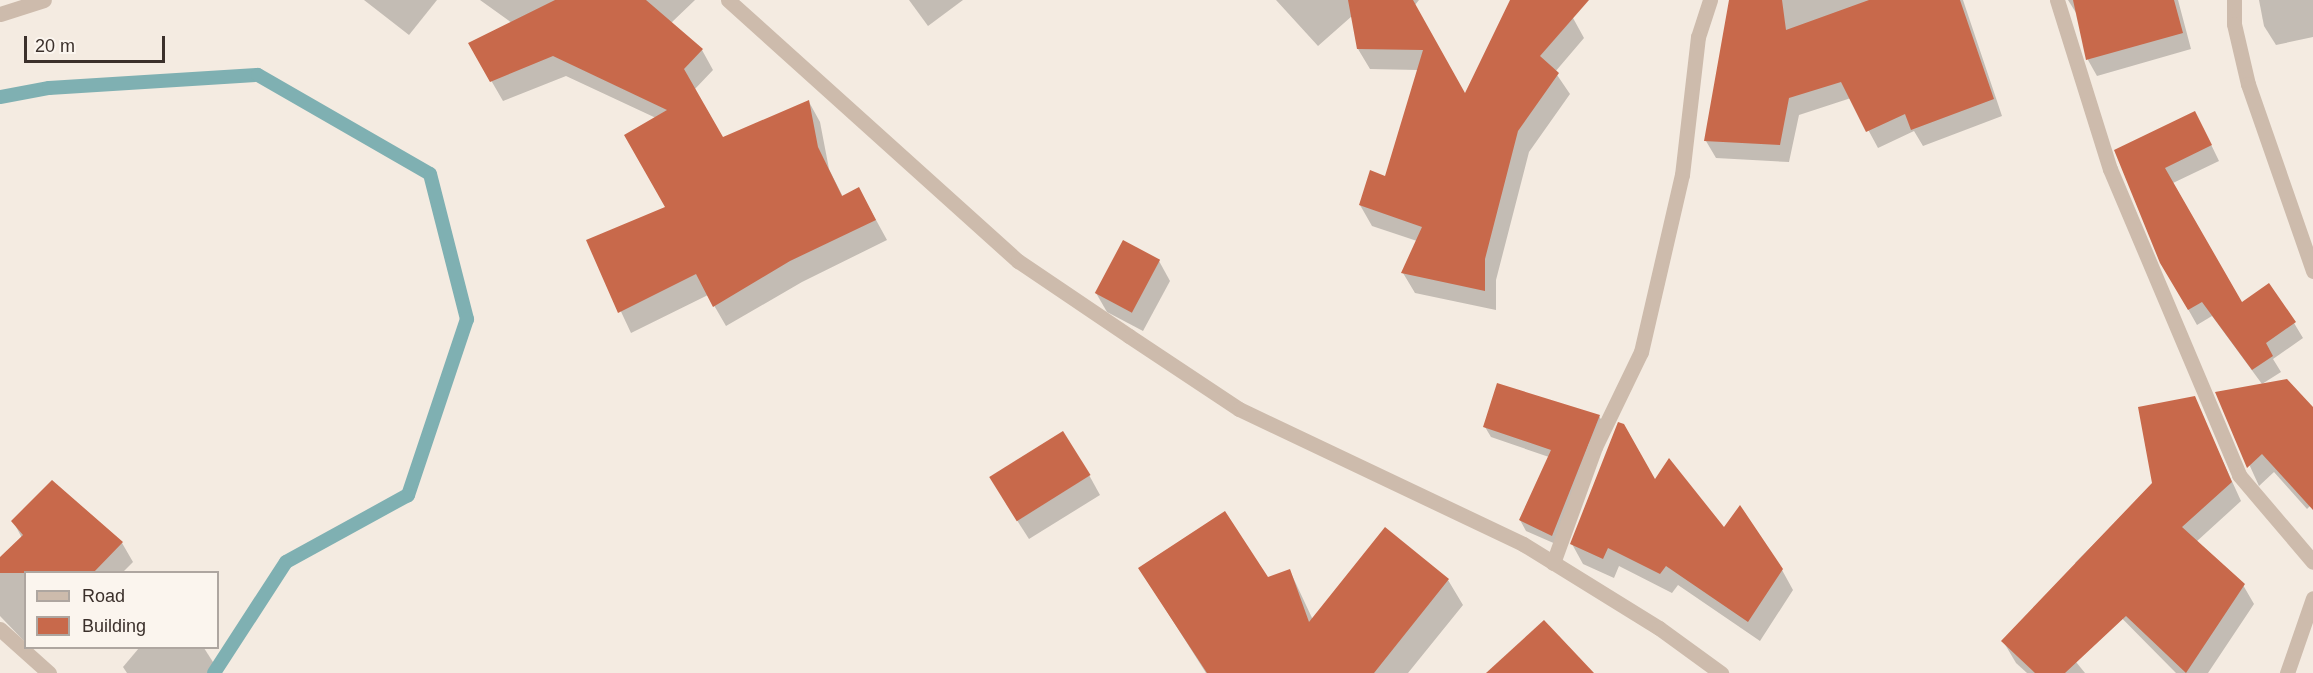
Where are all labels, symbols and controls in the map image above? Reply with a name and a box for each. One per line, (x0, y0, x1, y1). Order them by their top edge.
scale bar (27, 24, 168, 62)
text: 20 m (35, 36, 75, 56)
legend (24, 571, 219, 649)
text: Road (82, 586, 125, 606)
text: Building (82, 616, 146, 636)

